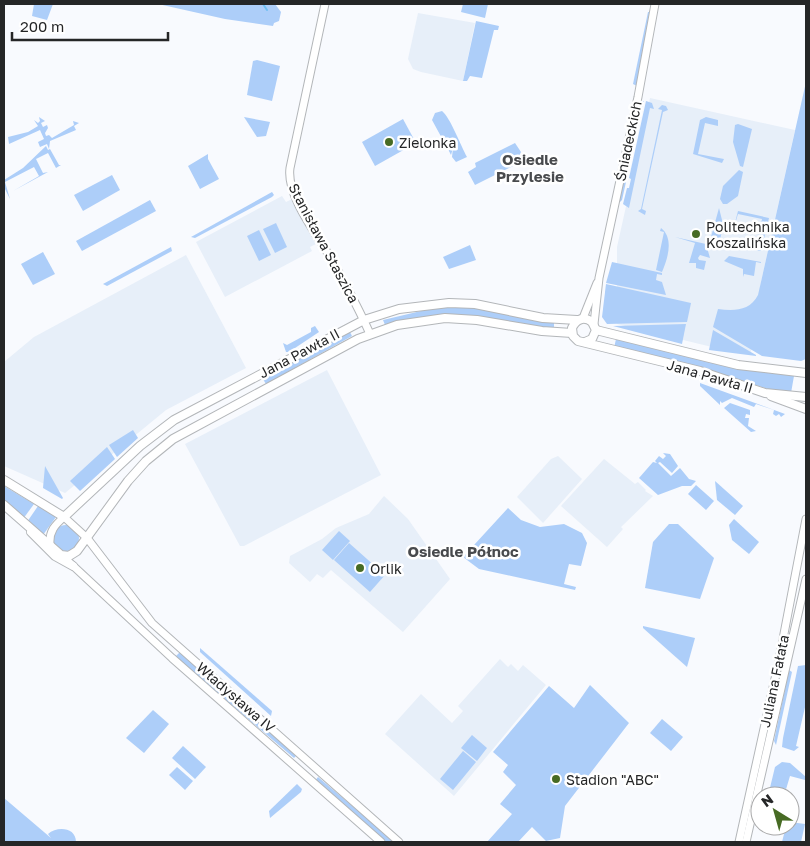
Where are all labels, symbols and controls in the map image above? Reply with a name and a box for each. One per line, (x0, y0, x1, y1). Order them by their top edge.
scale bar (12, 10, 169, 42)
text: 200 m (20, 17, 64, 35)
street label: Śniadeckich (611, 99, 645, 183)
place label: Zielonka (399, 134, 456, 151)
marker: Zielonka (383, 136, 395, 148)
district label: Osiedle Przylesie (496, 150, 564, 185)
street label: Stanisława Staszica (285, 180, 363, 306)
place label: Politechnika Koszalińska (706, 218, 790, 251)
marker: Politechnika Koszalińska (690, 228, 702, 240)
street label: Jana Pawła II (256, 325, 342, 381)
street label: Jana Pawła II (665, 356, 755, 396)
district label: Osiedle Północ (407, 542, 519, 560)
place label: Orlik (370, 560, 402, 577)
marker: Orlik (354, 562, 366, 574)
street label: Juliana Fałata (756, 633, 792, 729)
street label: Władysława IV (193, 658, 279, 736)
place label: Stadion "ABC" (566, 771, 659, 788)
marker: Stadion "ABC" (550, 773, 562, 785)
north arrow (750, 786, 800, 836)
text: N (758, 790, 776, 810)

